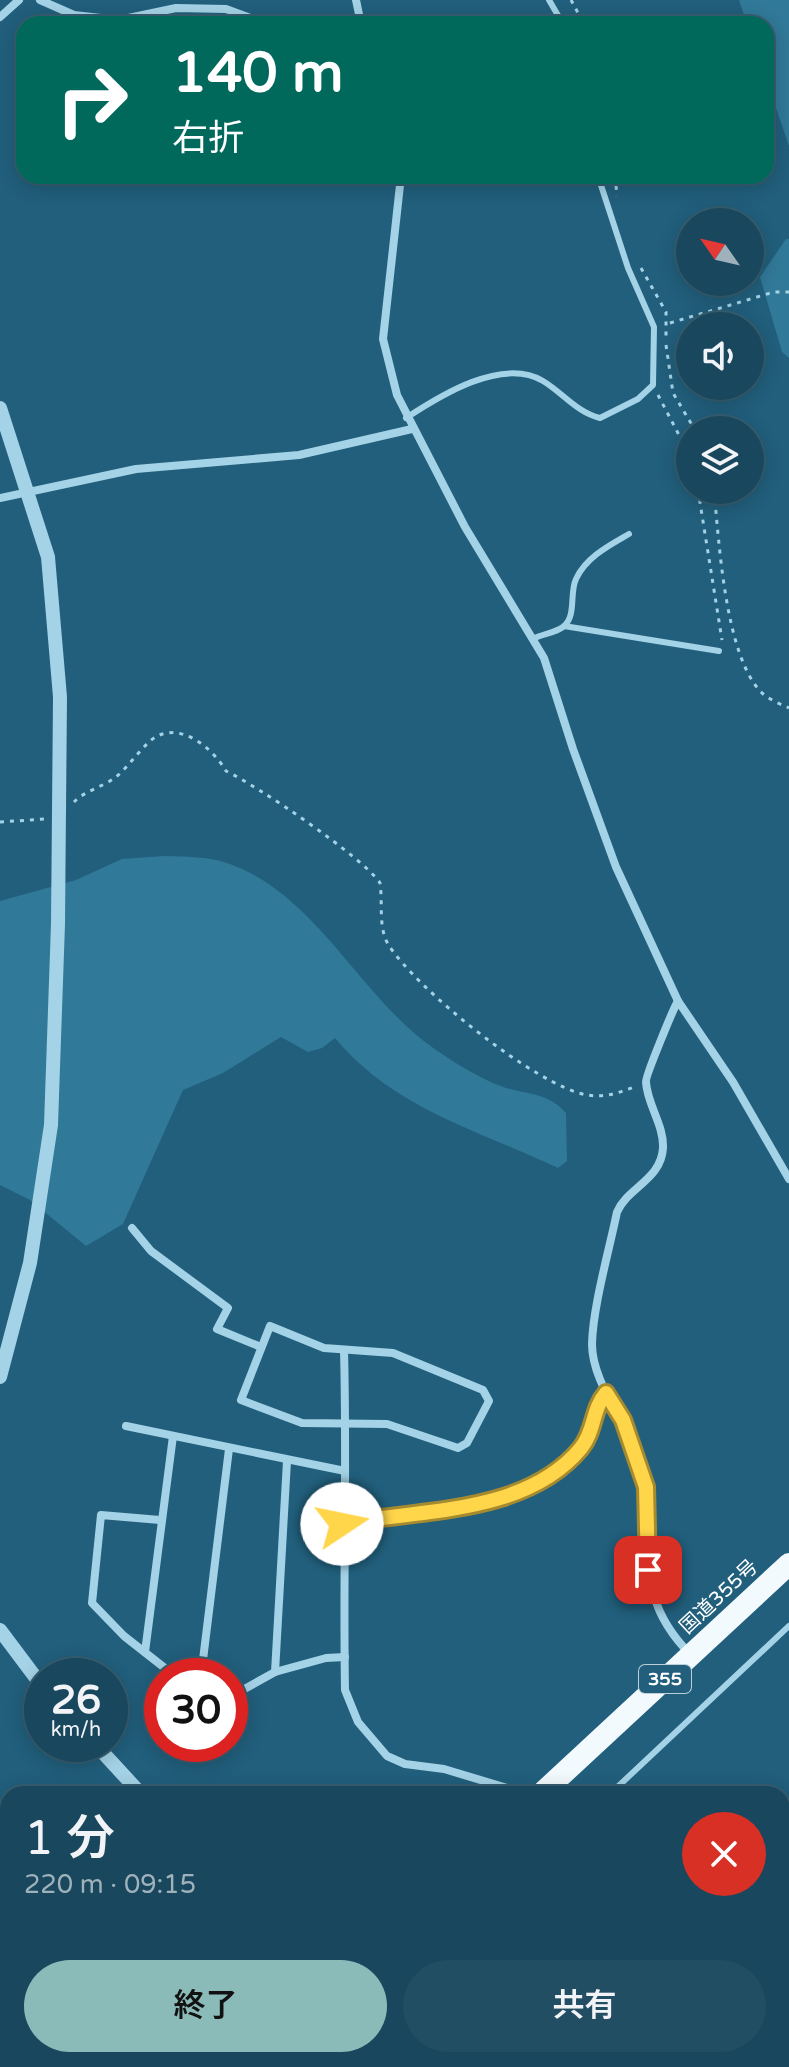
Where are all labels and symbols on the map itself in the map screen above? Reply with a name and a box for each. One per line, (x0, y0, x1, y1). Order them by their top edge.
north arrow (676, 208, 764, 296)
position arrow (300, 1482, 384, 1566)
pin (614, 1536, 682, 1604)
street label: 国道355号 (675, 1555, 763, 1639)
speed limit sign: 30 (144, 1658, 248, 1762)
road number: 355 (639, 1665, 691, 1693)

